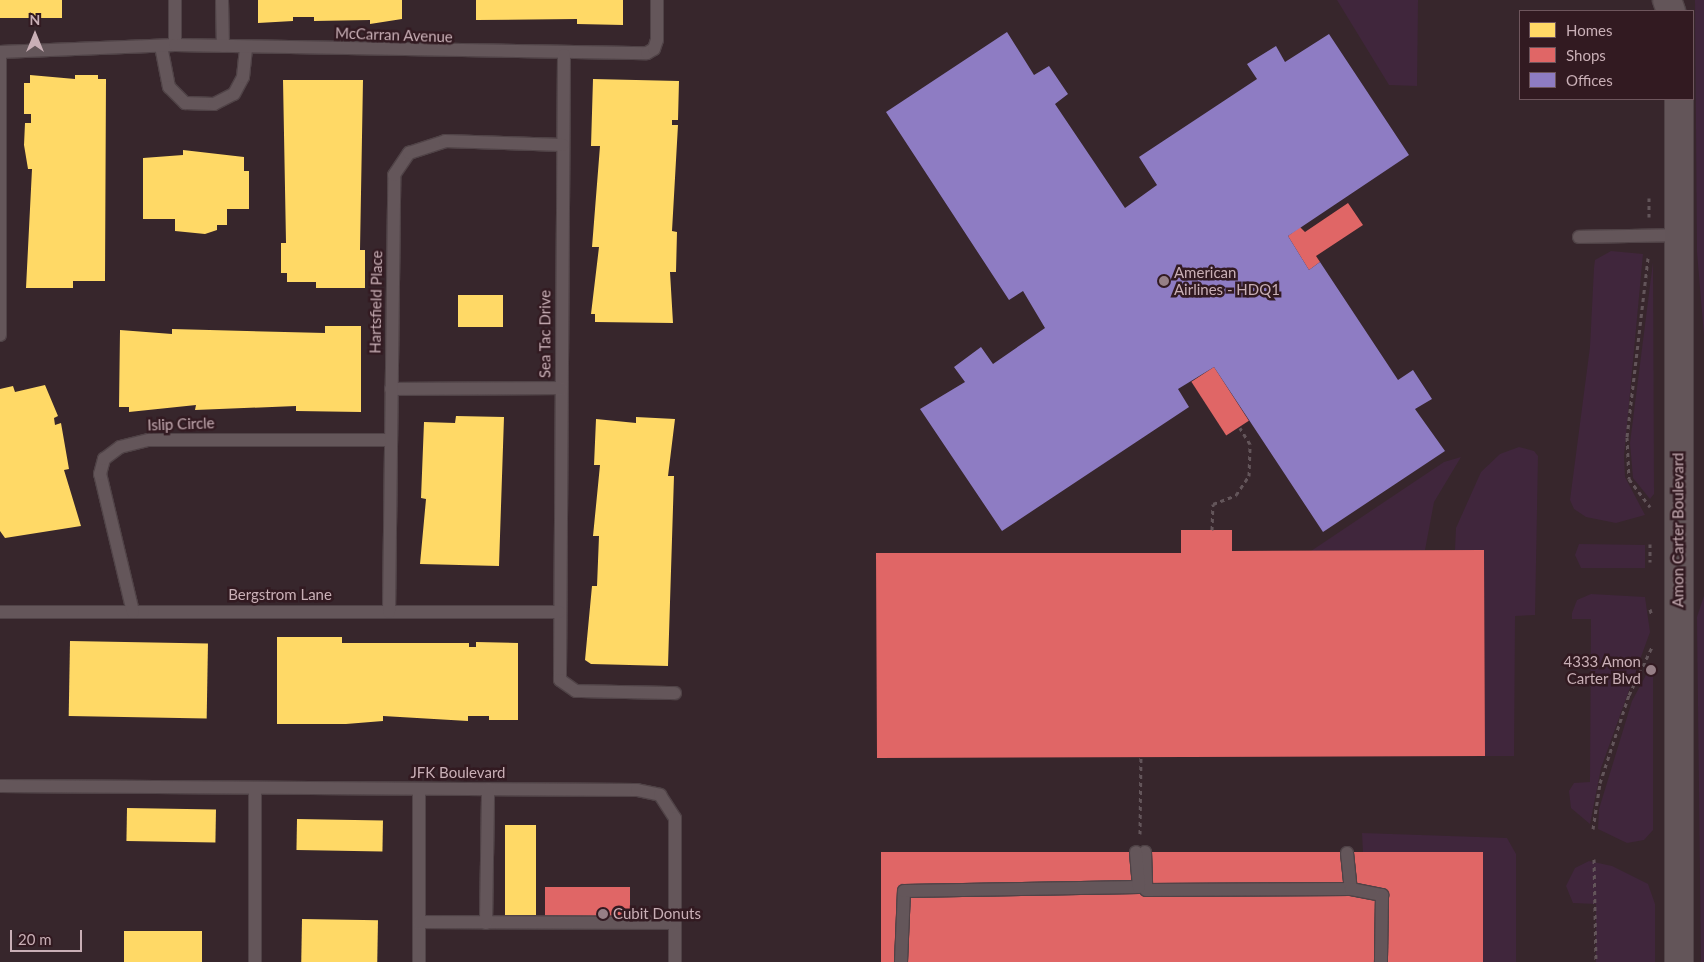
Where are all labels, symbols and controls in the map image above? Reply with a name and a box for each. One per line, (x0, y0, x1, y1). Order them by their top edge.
north arrow (10, 10, 60, 60)
legend (1519, 10, 1694, 100)
text: N (30, 11, 40, 28)
text: Homes (1566, 21, 1612, 39)
street label: McCarran Avenue (335, 24, 453, 46)
text: Shops (1566, 46, 1606, 64)
text: Offices (1566, 71, 1613, 89)
street label: Hartsfield Place (366, 250, 386, 354)
place label: American Airlines - HDQ1 (1174, 263, 1280, 298)
marker: American Airlines - HDQ1 (1158, 275, 1170, 287)
street label: Sea Tac Drive (536, 290, 554, 378)
street label: Islip Circle (147, 414, 215, 434)
street label: Amon Carter Boulevard (1669, 452, 1687, 608)
street label: Bergstrom Lane (228, 586, 332, 604)
place label: 4333 Amon Carter Blvd (1563, 652, 1641, 687)
marker: 4333 Amon Carter Blvd (1645, 664, 1657, 676)
street label: JFK Boulevard (411, 764, 505, 782)
place label: Cubit Donuts (613, 905, 701, 923)
marker: Cubit Donuts (597, 908, 609, 920)
scale bar (12, 920, 85, 952)
text: 20 m (18, 930, 52, 948)

